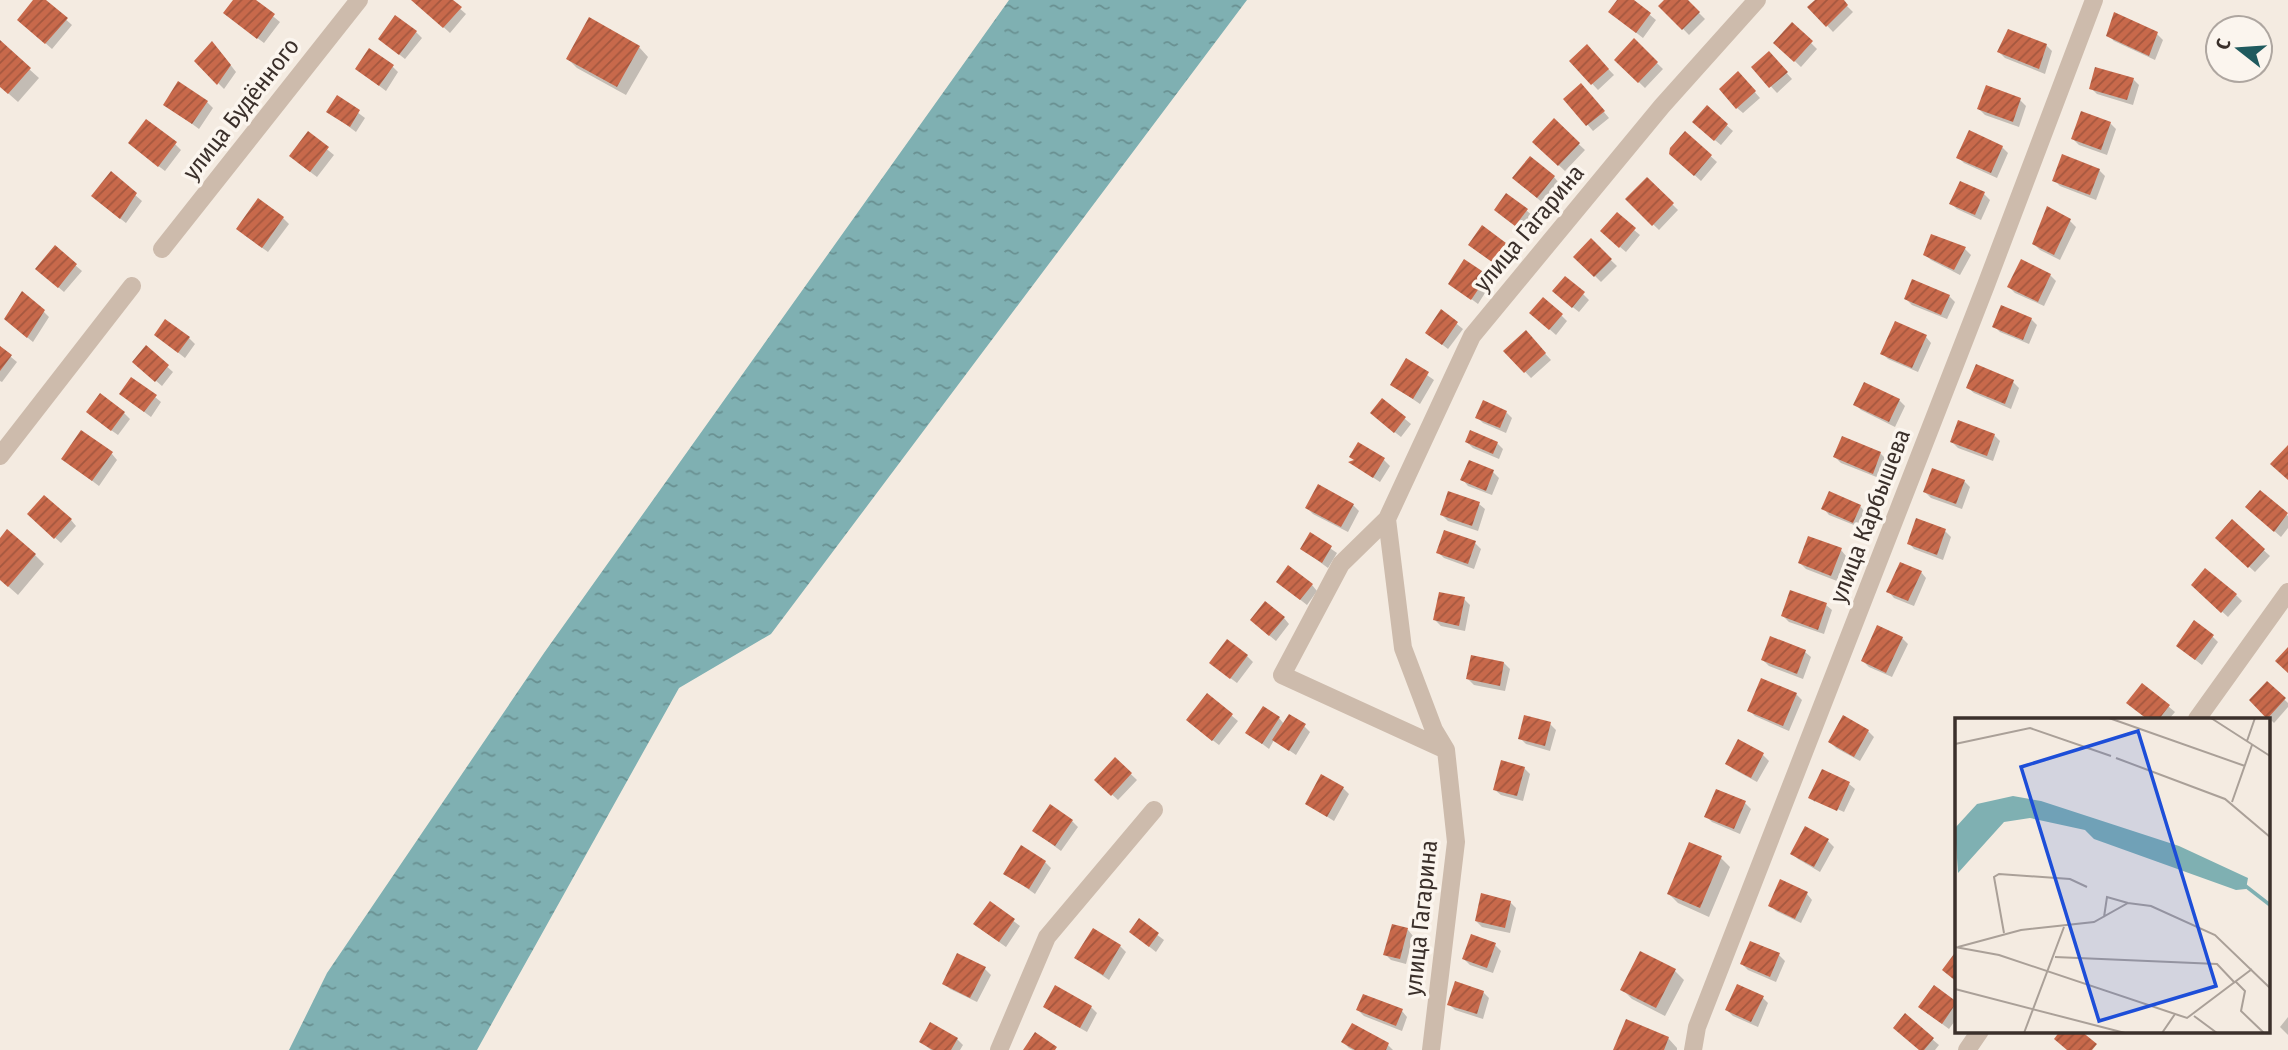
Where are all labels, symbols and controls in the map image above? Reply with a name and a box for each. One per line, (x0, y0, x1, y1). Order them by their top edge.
north arrow (2204, 14, 2274, 84)
street label: улица Будённого (177, 33, 305, 185)
text: С (2211, 36, 2236, 52)
street label: улица Гагарина (1468, 159, 1590, 297)
street label: улица Карбышева (1824, 425, 1916, 607)
inset map (1955, 718, 2270, 1032)
street label: улица Гагарина (1399, 839, 1443, 997)

